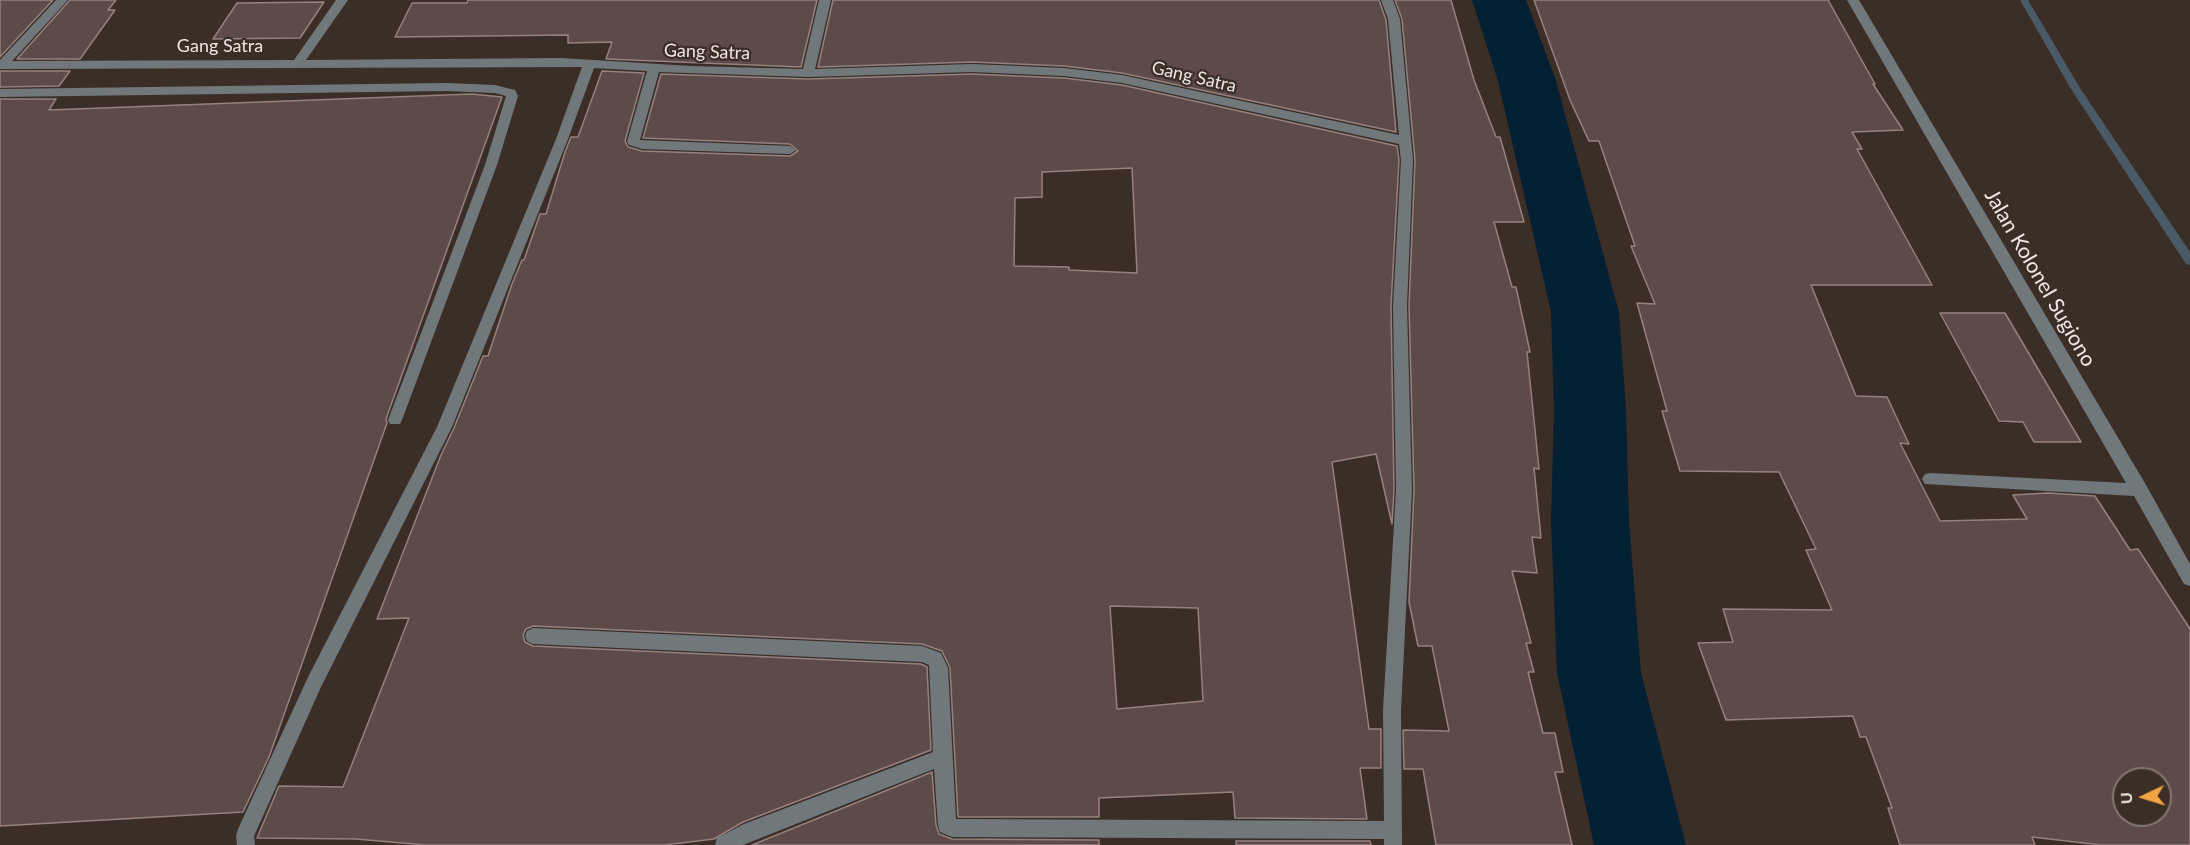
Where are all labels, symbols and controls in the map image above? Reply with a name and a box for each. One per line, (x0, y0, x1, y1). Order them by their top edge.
street label: Gang Satra (177, 35, 263, 57)
street label: Gang Satra (663, 40, 751, 64)
street label: Gang Satra (1150, 57, 1238, 97)
street label: Jalan Kolonel Sugiono (1979, 185, 2101, 371)
north arrow (2112, 767, 2172, 827)
text: U (2116, 792, 2135, 805)

